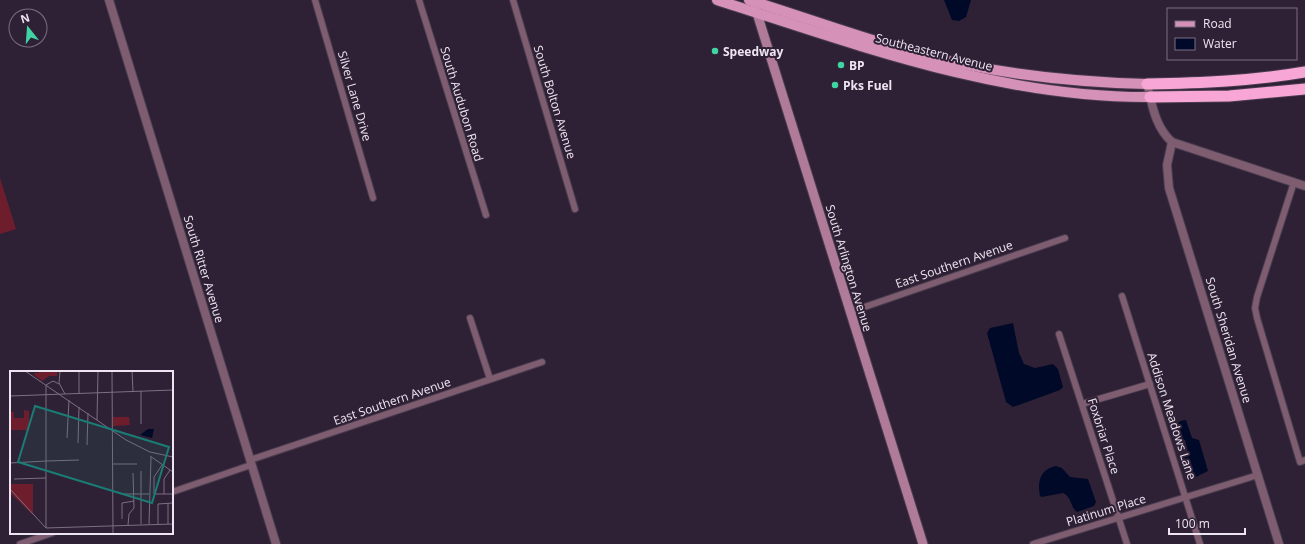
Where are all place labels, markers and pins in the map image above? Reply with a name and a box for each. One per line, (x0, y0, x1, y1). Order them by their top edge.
place label: Speedway (723, 43, 783, 60)
marker: Speedway (710, 46, 720, 56)
place label: BP (849, 57, 865, 74)
marker: BP (836, 60, 846, 70)
place label: Pks Fuel (843, 77, 892, 94)
marker: Pks Fuel (830, 80, 840, 90)

